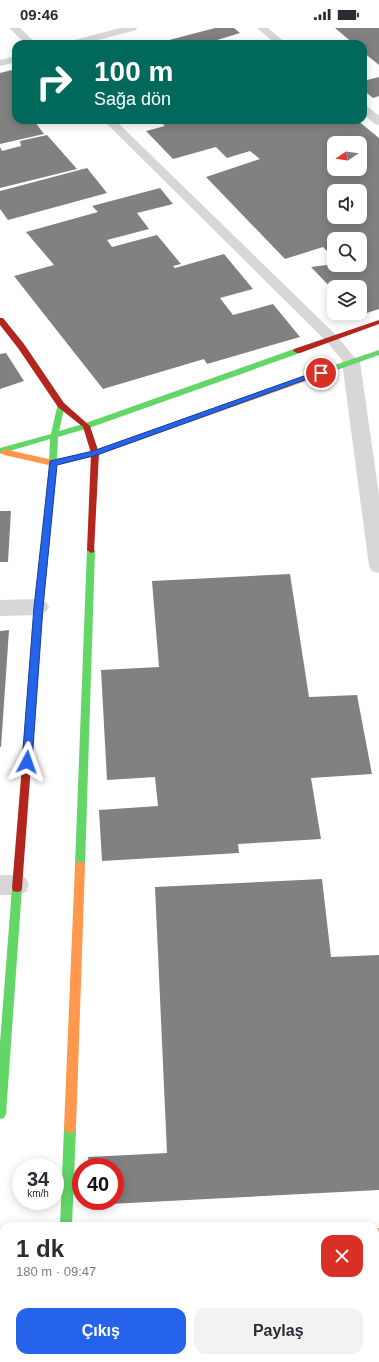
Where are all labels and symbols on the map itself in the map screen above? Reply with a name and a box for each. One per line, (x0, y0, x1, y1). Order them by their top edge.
north arrow (327, 136, 367, 176)
pin (304, 356, 338, 390)
position arrow (6, 741, 48, 783)
speed limit sign: 40 (72, 1158, 124, 1210)

